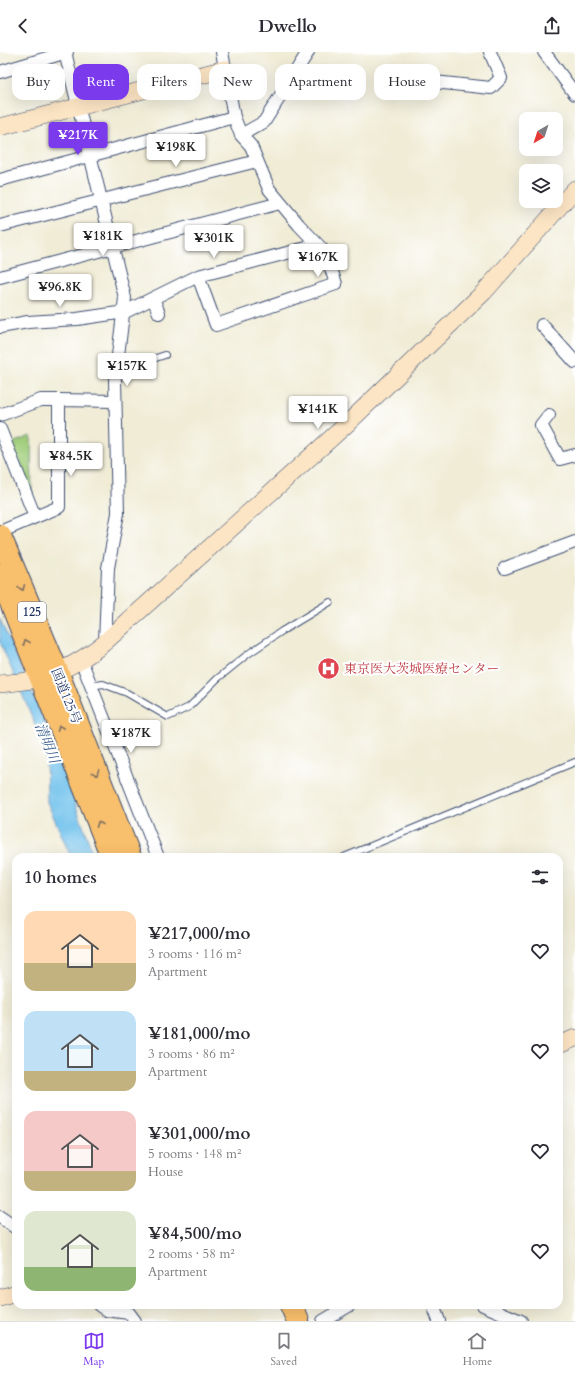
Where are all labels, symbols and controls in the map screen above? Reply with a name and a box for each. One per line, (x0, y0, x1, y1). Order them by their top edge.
text: Dwello (258, 14, 317, 39)
icon: back (12, 15, 34, 37)
icon: share (541, 15, 563, 37)
chip: Buy (12, 64, 65, 100)
chip: Rent (73, 64, 129, 100)
chip: Filters (137, 64, 201, 100)
chip: New (209, 64, 267, 100)
chip: Apartment (275, 64, 366, 100)
chip: House (374, 64, 440, 100)
north arrow (519, 112, 563, 156)
map controls (519, 112, 563, 208)
pin: ¥217K (50, 122, 106, 156)
text: ¥217K (58, 126, 98, 144)
pin: ¥198K (148, 134, 204, 168)
text: ¥198K (156, 138, 196, 156)
button: layers (519, 164, 563, 208)
pin: ¥181K (75, 223, 131, 257)
pin: ¥301K (186, 225, 242, 259)
text: ¥181K (83, 227, 123, 245)
text: ¥301K (194, 229, 234, 247)
pin: ¥167K (290, 244, 346, 278)
text: ¥167K (298, 248, 338, 266)
pin: ¥96.8K (27, 274, 93, 308)
text: ¥96.8K (38, 278, 82, 296)
pin: ¥157K (99, 353, 155, 387)
text: ¥157K (107, 357, 147, 375)
pin: ¥141K (290, 396, 346, 430)
text: ¥141K (298, 400, 338, 418)
pin: ¥84.5K (38, 443, 104, 477)
text: ¥84.5K (49, 447, 93, 465)
one-way arrow (17, 584, 25, 591)
road number: 125 (18, 602, 46, 622)
one-way arrow (23, 638, 31, 645)
hospital icon: 東京医大茨城医療センター (316, 656, 342, 682)
place label: 東京医大茨城医療センター (344, 660, 499, 678)
street label: 国道125号 (47, 665, 85, 727)
water label: 清明川 (30, 720, 64, 768)
pin: ¥187K (103, 720, 159, 754)
text: ¥187K (111, 724, 151, 742)
one-way arrow (57, 725, 65, 733)
one-way arrow (92, 770, 100, 777)
one-way arrow (95, 820, 103, 827)
text: 10 homes (24, 866, 97, 889)
icon: filters (529, 866, 551, 888)
text: ¥217,000/mo (148, 922, 250, 945)
icon: home (56, 927, 104, 975)
icon: heart (529, 940, 551, 962)
text: 3 rooms · 116 m² (148, 945, 241, 963)
text: Apartment (148, 963, 207, 981)
text: ¥181,000/mo (148, 1022, 250, 1045)
icon: home (56, 1027, 104, 1075)
icon: heart (529, 1040, 551, 1062)
text: 3 rooms · 86 m² (148, 1045, 235, 1063)
text: Apartment (148, 1063, 207, 1081)
text: ¥301,000/mo (148, 1122, 250, 1145)
icon: home (56, 1127, 104, 1175)
icon: heart (529, 1140, 551, 1162)
text: 5 rooms · 148 m² (148, 1145, 241, 1163)
text: House (148, 1163, 183, 1181)
text: ¥84,500/mo (148, 1222, 242, 1245)
icon: home (56, 1227, 104, 1275)
icon: heart (529, 1240, 551, 1262)
text: 2 rooms · 58 m² (148, 1245, 235, 1263)
text: Apartment (148, 1263, 207, 1281)
tab: Map (83, 1330, 105, 1369)
tab: Saved (270, 1330, 297, 1369)
tab: Home (463, 1330, 492, 1369)

